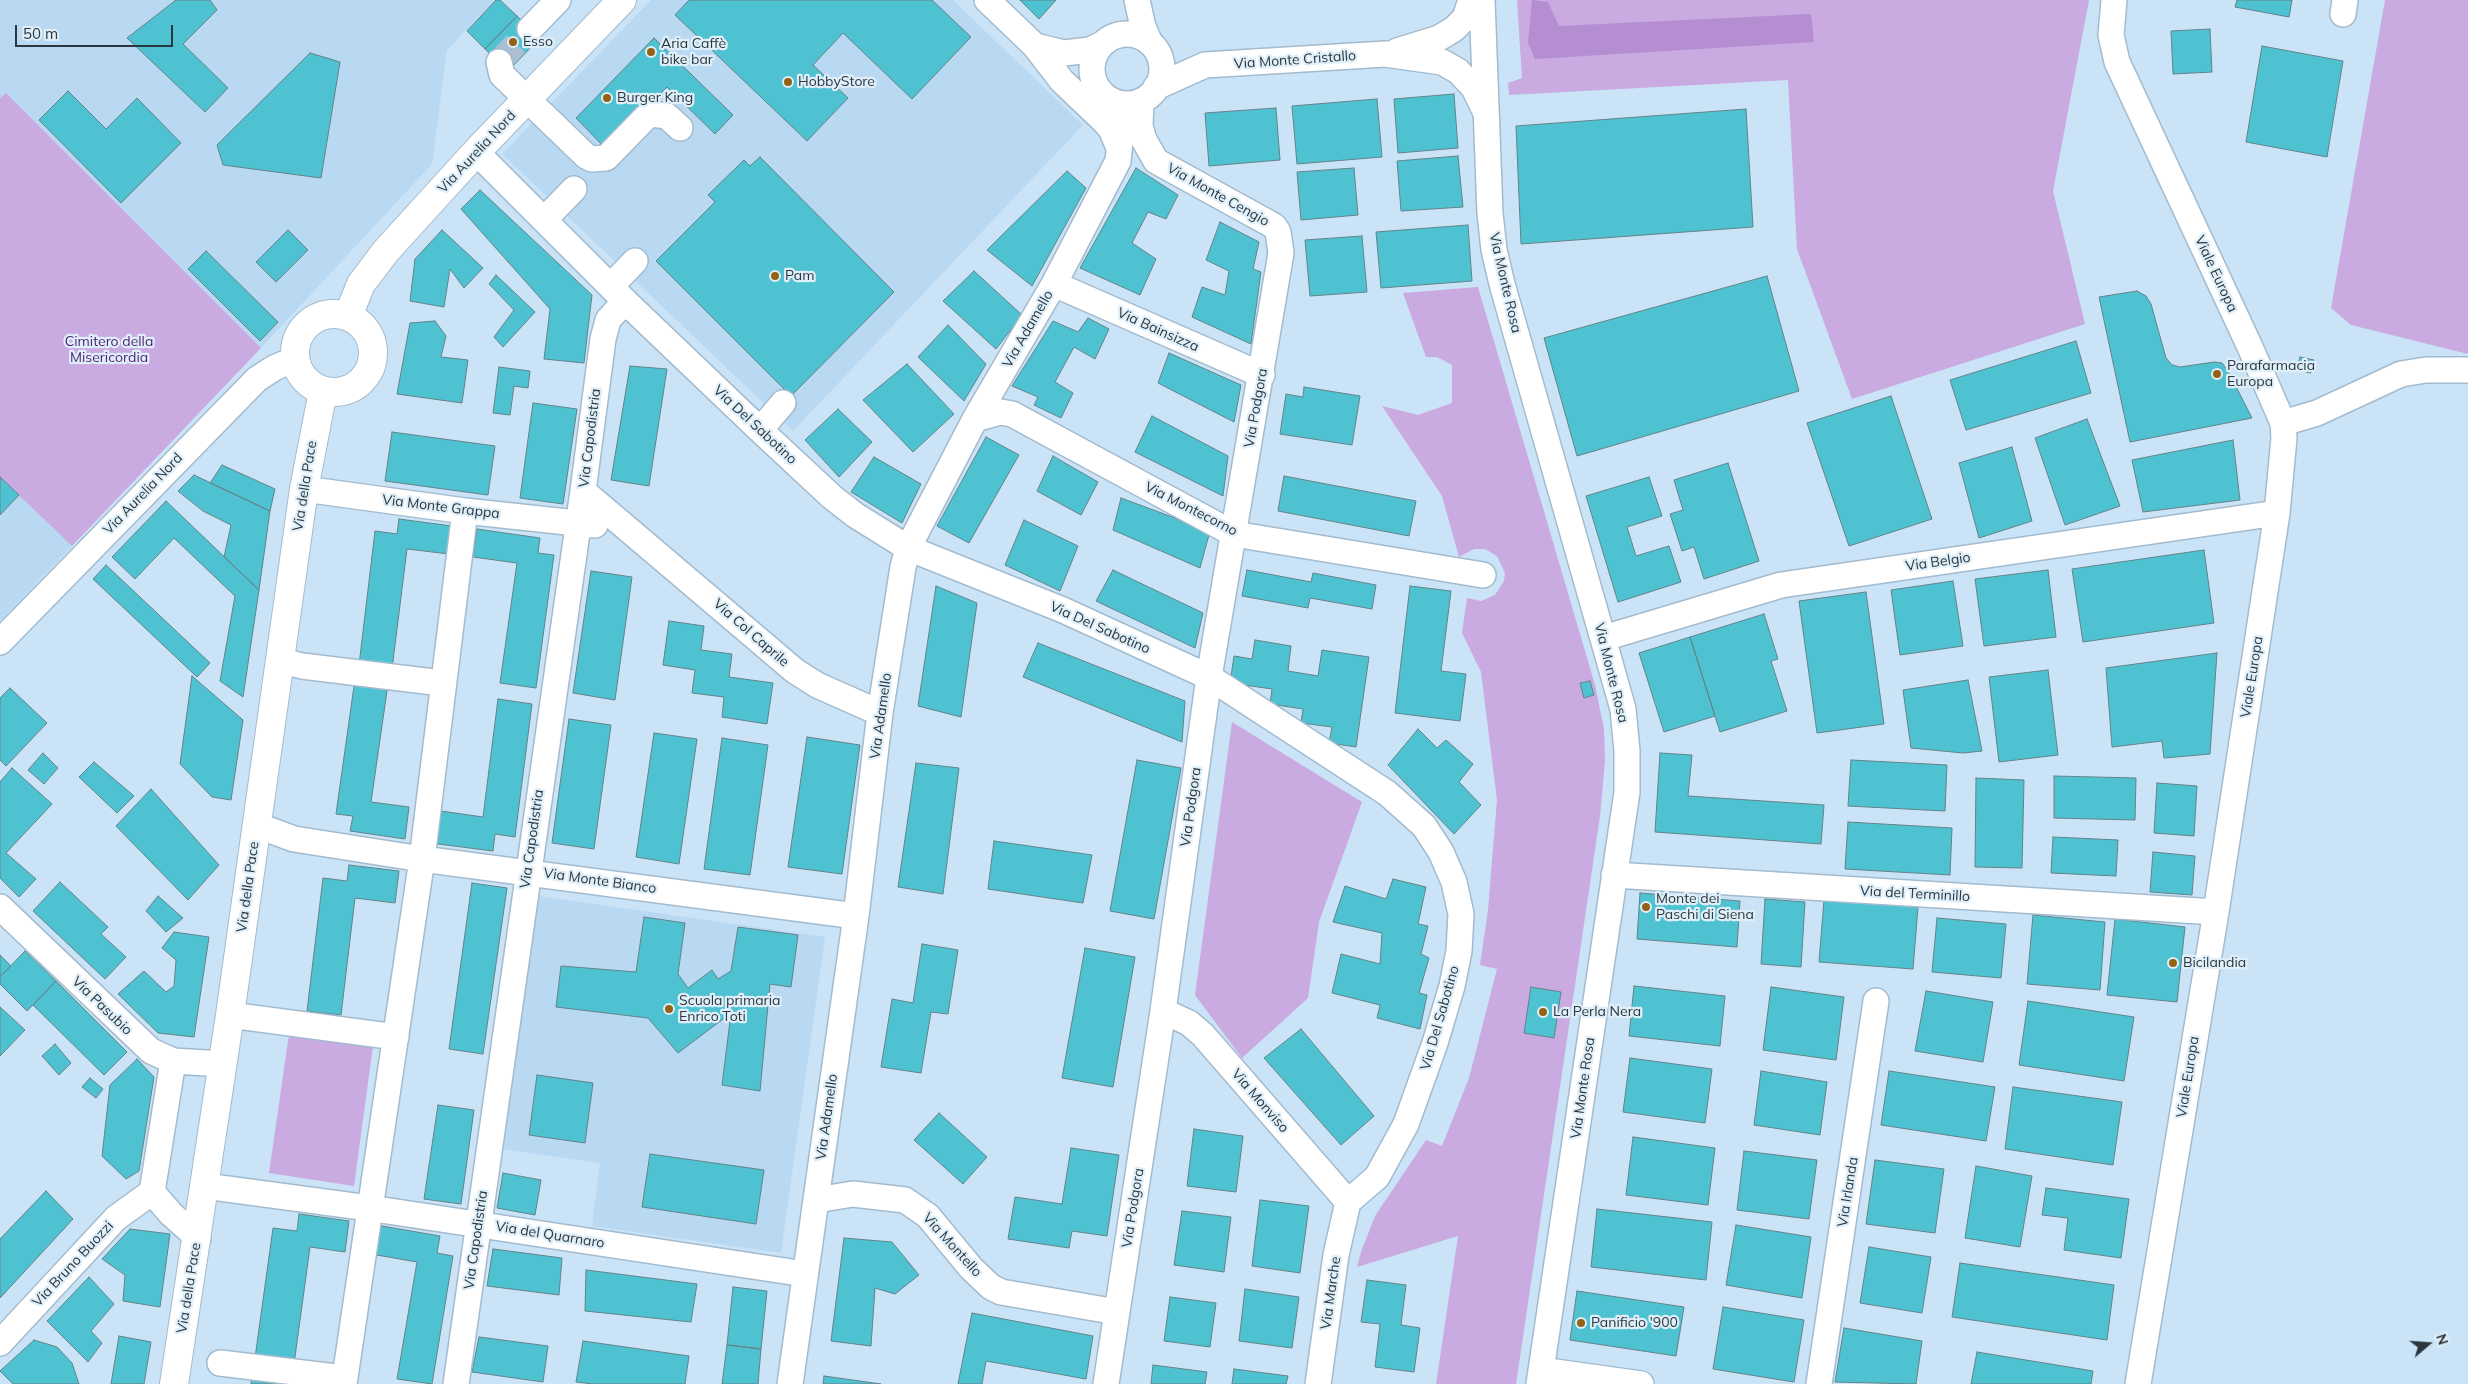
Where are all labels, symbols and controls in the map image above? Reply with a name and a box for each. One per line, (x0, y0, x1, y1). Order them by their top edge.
scale bar (18, 15, 175, 47)
text: 50 m (23, 24, 58, 43)
place label: Esso (523, 34, 553, 50)
marker: Esso (507, 36, 519, 48)
place label: Aria Caffè bike bar (661, 36, 726, 68)
marker: Aria Caffè bike bar (645, 46, 657, 58)
street label: Via Monte Cristallo (1233, 47, 1357, 73)
place label: HobbyStore (798, 74, 875, 90)
marker: HobbyStore (782, 76, 794, 88)
place label: Burger King (617, 90, 693, 106)
marker: Burger King (601, 92, 613, 104)
street label: Via Aurelia Nord (434, 107, 520, 197)
street label: Via Monte Cengio (1164, 160, 1272, 230)
street label: Via Monte Rosa (1485, 231, 1525, 335)
street label: Viale Europa (2191, 233, 2241, 315)
place label: Pam (785, 268, 814, 284)
marker: Pam (769, 270, 781, 282)
street label: Via Adamello (999, 287, 1057, 371)
street label: Via Bainsizza (1115, 304, 1201, 356)
park label: Cimitero della Misericordia (65, 334, 153, 367)
place label: Parafarmacia Europa (2227, 358, 2315, 391)
street label: Via Podgora (1241, 367, 1271, 449)
marker: Parafarmacia Europa (2211, 368, 2223, 380)
street label: Via Del Sabotino (710, 382, 800, 468)
street label: Via Capodistria (576, 388, 604, 488)
street label: Via della Pace (290, 440, 320, 532)
street label: Via Aurelia Nord (100, 450, 186, 538)
street label: Via Montecorno (1142, 478, 1240, 540)
street label: Via Monte Grappa (381, 491, 501, 523)
street label: Via Belgio (1904, 549, 1972, 575)
street label: Via Col Caprile (710, 596, 792, 670)
street label: Via Del Sabotino (1047, 598, 1153, 658)
street label: Via Monte Rosa (1590, 621, 1632, 725)
street label: Viale Europa (2237, 635, 2267, 719)
street label: Via Adamello (867, 672, 895, 760)
street label: Via Podgora (1177, 766, 1205, 848)
street label: Via Capodistria (517, 789, 547, 889)
street label: Via della Pace (233, 841, 263, 933)
street label: Via Monte Bianco (543, 865, 657, 897)
street label: Via del Terminillo (1860, 883, 1970, 905)
place label: Monte dei Paschi di Siena (1656, 891, 1754, 924)
marker: Monte dei Paschi di Siena (1640, 901, 1652, 913)
place label: Bicilandia (2183, 955, 2246, 971)
marker: Bicilandia (2167, 957, 2179, 969)
street label: Via Del Sabotino (1417, 964, 1463, 1072)
street label: Via Pasubio (68, 973, 136, 1039)
place label: Scuola primaria Enrico Toti (679, 993, 780, 1026)
marker: Scuola primaria Enrico Toti (663, 1003, 675, 1015)
place label: La Perla Nera (1553, 1004, 1641, 1020)
marker: La Perla Nera (1537, 1006, 1549, 1018)
street label: Viale Europa (2173, 1035, 2203, 1119)
street label: Via Monte Rosa (1568, 1036, 1598, 1140)
street label: Via Monviso (1228, 1066, 1292, 1136)
street label: Via Adamello (813, 1073, 841, 1161)
street label: Via Irlanda (1834, 1156, 1862, 1228)
street label: Via Podgora (1118, 1167, 1148, 1249)
street label: Via Capodistria (461, 1190, 491, 1290)
street label: Via Montello (919, 1209, 985, 1281)
street label: Via Bruno Buozzi (29, 1218, 117, 1310)
street label: Via del Quarnaro (494, 1218, 606, 1252)
street label: Via della Pace (174, 1242, 204, 1334)
street label: Via Marche (1318, 1256, 1344, 1330)
place label: Panificio '900 (1591, 1315, 1678, 1331)
marker: Panificio '900 (1575, 1317, 1587, 1329)
north arrow (2403, 1319, 2453, 1369)
text: N (2432, 1332, 2452, 1347)

